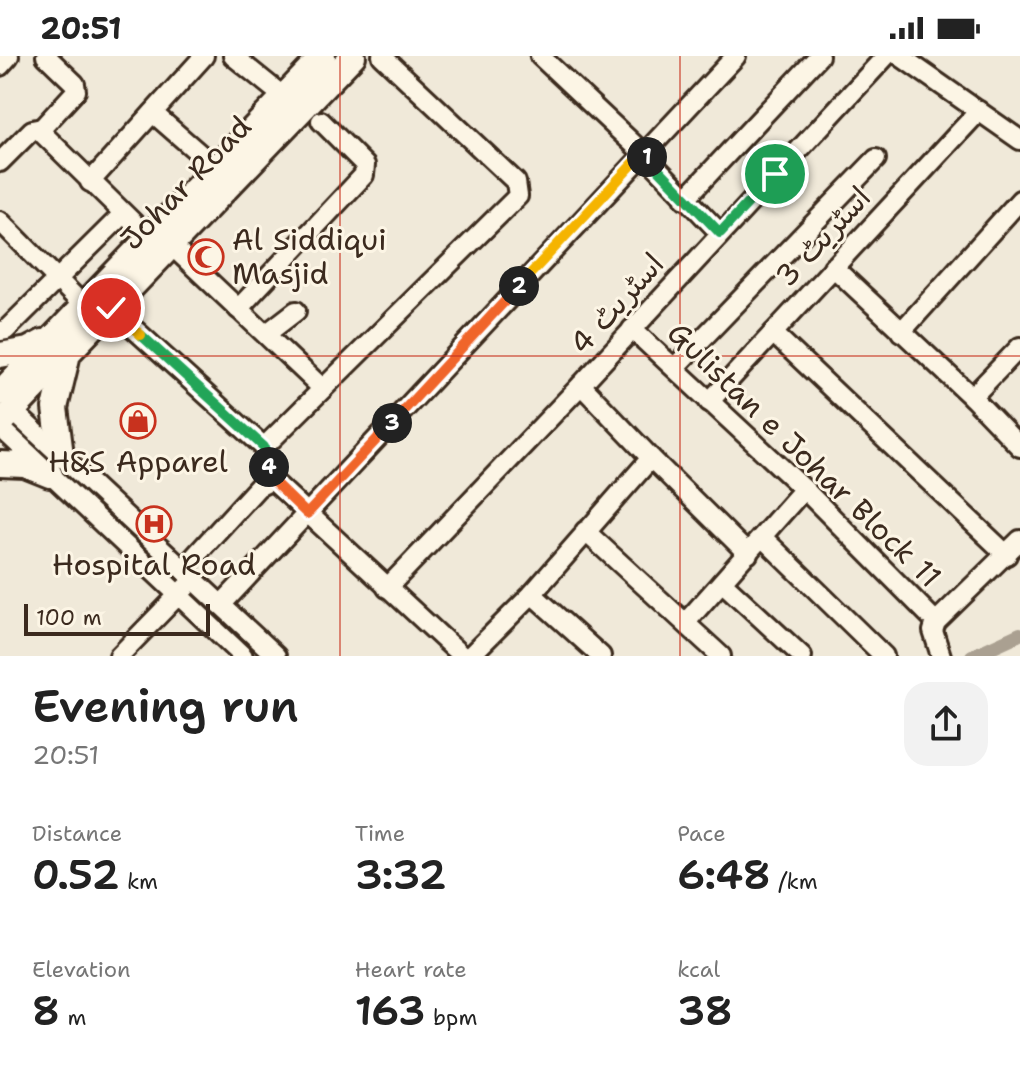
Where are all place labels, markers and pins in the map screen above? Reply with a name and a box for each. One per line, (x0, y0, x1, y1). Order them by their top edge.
pin: 1 (627, 137, 667, 177)
pin (741, 140, 809, 208)
place label: Al Siddiqui Masjid (232, 219, 387, 294)
mosque icon: Al Siddiqui Masjid (187, 238, 225, 276)
pin: 2 (499, 266, 539, 306)
pin (77, 274, 145, 342)
shop icon: H&S Apparel (119, 402, 157, 440)
pin: 3 (372, 403, 412, 443)
place label: H&S Apparel (48, 441, 228, 482)
pin: 4 (249, 447, 289, 487)
hospital icon: Hospital Road (135, 505, 173, 543)
place label: Hospital Road (52, 544, 256, 585)

